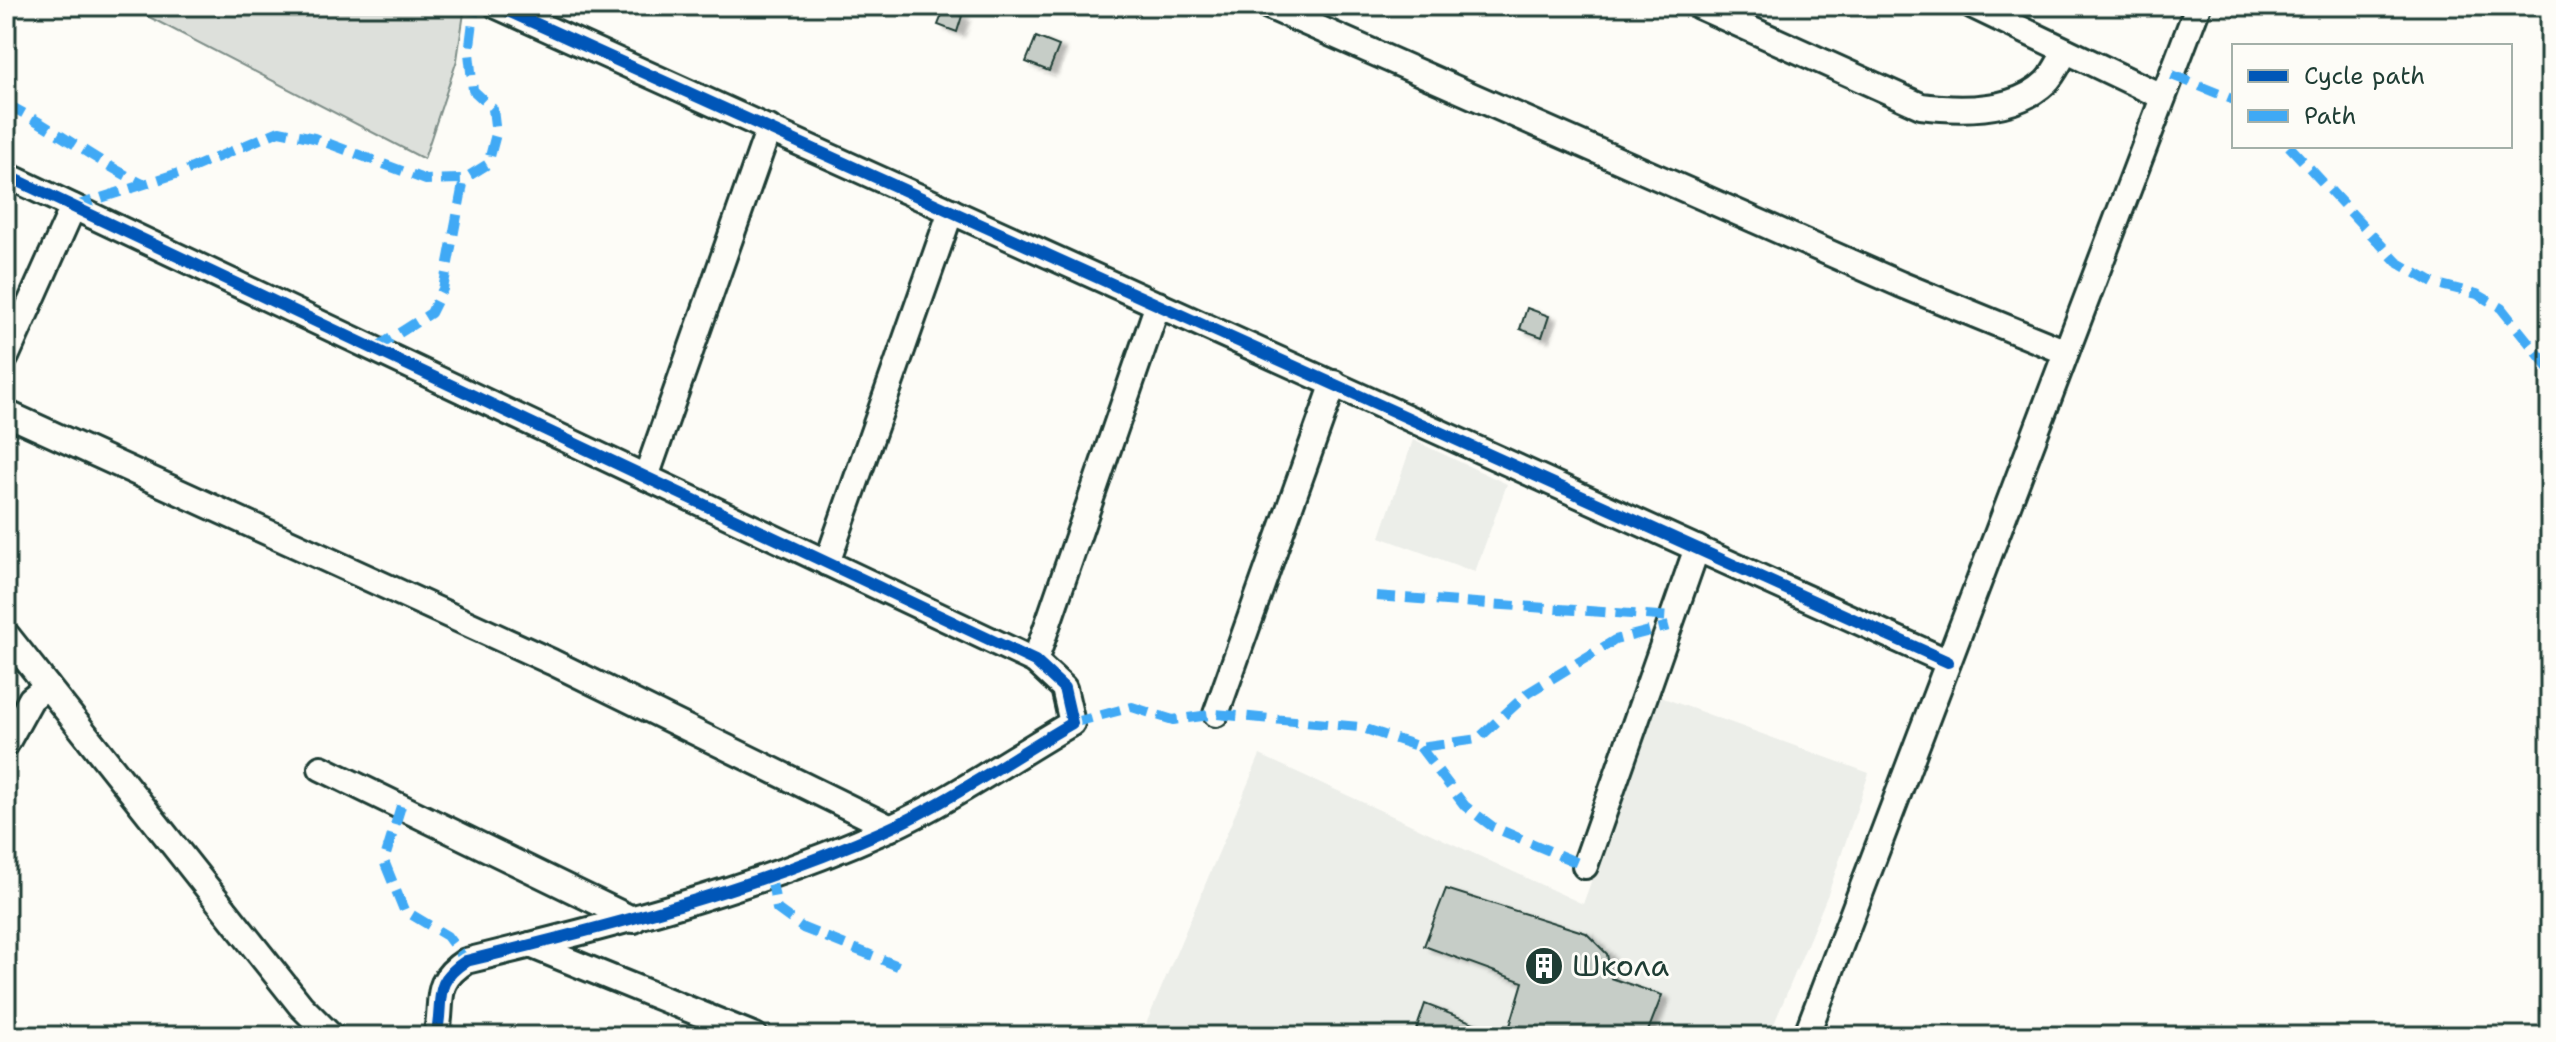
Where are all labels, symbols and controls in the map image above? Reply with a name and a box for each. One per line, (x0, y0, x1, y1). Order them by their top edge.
legend (2232, 44, 2512, 148)
text: Cycle path (2304, 60, 2425, 92)
text: Path (2304, 100, 2356, 132)
building icon: Школа (1523, 945, 1565, 987)
place label: Школа (1572, 945, 1670, 986)

